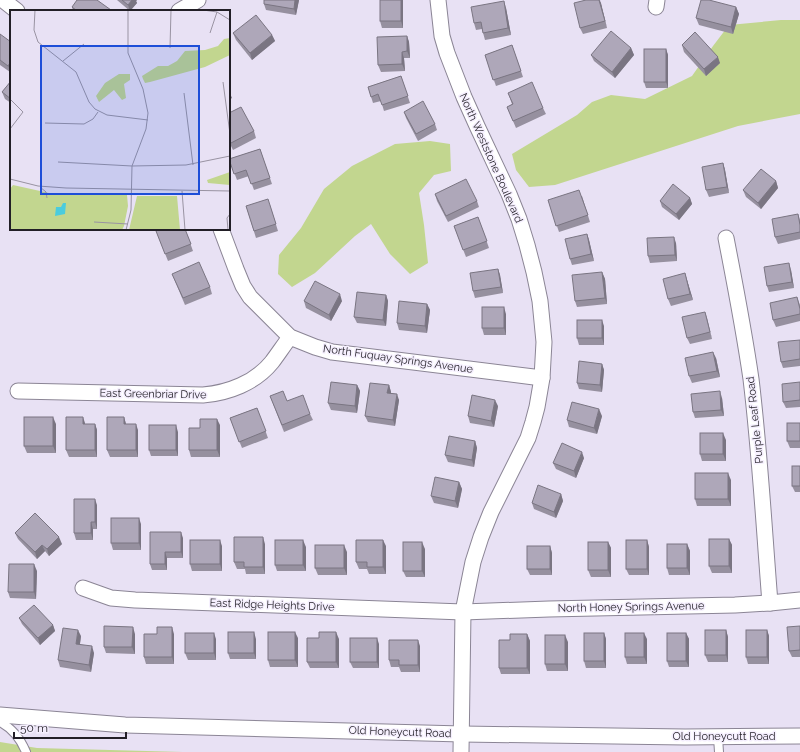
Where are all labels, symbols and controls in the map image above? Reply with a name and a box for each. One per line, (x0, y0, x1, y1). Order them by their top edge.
inset map (10, 10, 230, 230)
street label: North Weststone Boulevard (456, 91, 526, 225)
street label: North Fuquay Springs Avenue (322, 342, 474, 376)
street label: Purple Leaf Road (744, 376, 766, 464)
street label: East Greenbriar Drive (99, 387, 207, 401)
street label: East Ridge Heights Drive (209, 596, 335, 614)
street label: North Honey Springs Avenue (558, 599, 705, 615)
scale bar (14, 714, 126, 740)
text: 50 m (20, 721, 48, 735)
street label: Old Honeycutt Road (348, 724, 452, 740)
street label: Old Honeycutt Road (672, 730, 776, 743)

